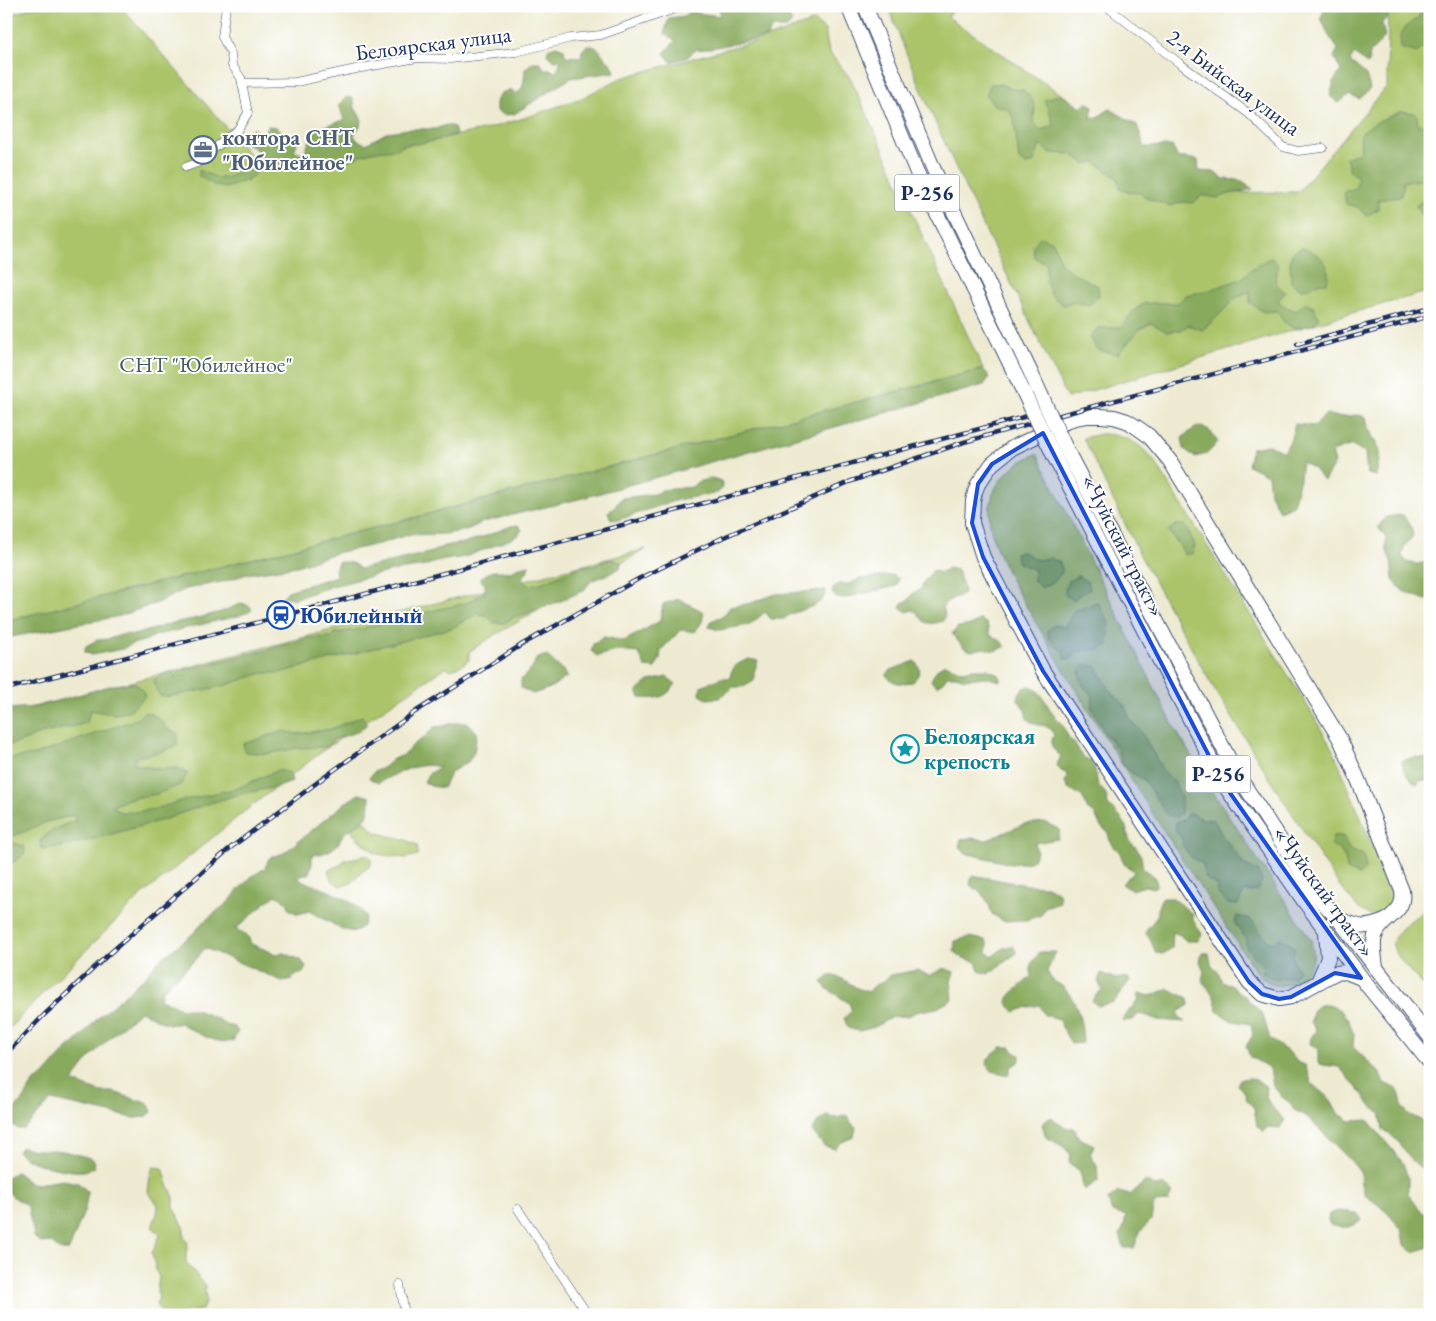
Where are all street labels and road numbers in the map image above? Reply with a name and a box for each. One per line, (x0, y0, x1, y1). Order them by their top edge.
street label: Белоярская улица (353, 20, 513, 67)
street label: 2-я Бийская улица (1161, 23, 1307, 142)
road number: Р-256 (894, 174, 960, 212)
street label: «Чуйский тракт» (1075, 469, 1172, 622)
road number: Р-256 (1186, 756, 1250, 792)
street label: «Чуйский тракт» (1267, 819, 1382, 963)

